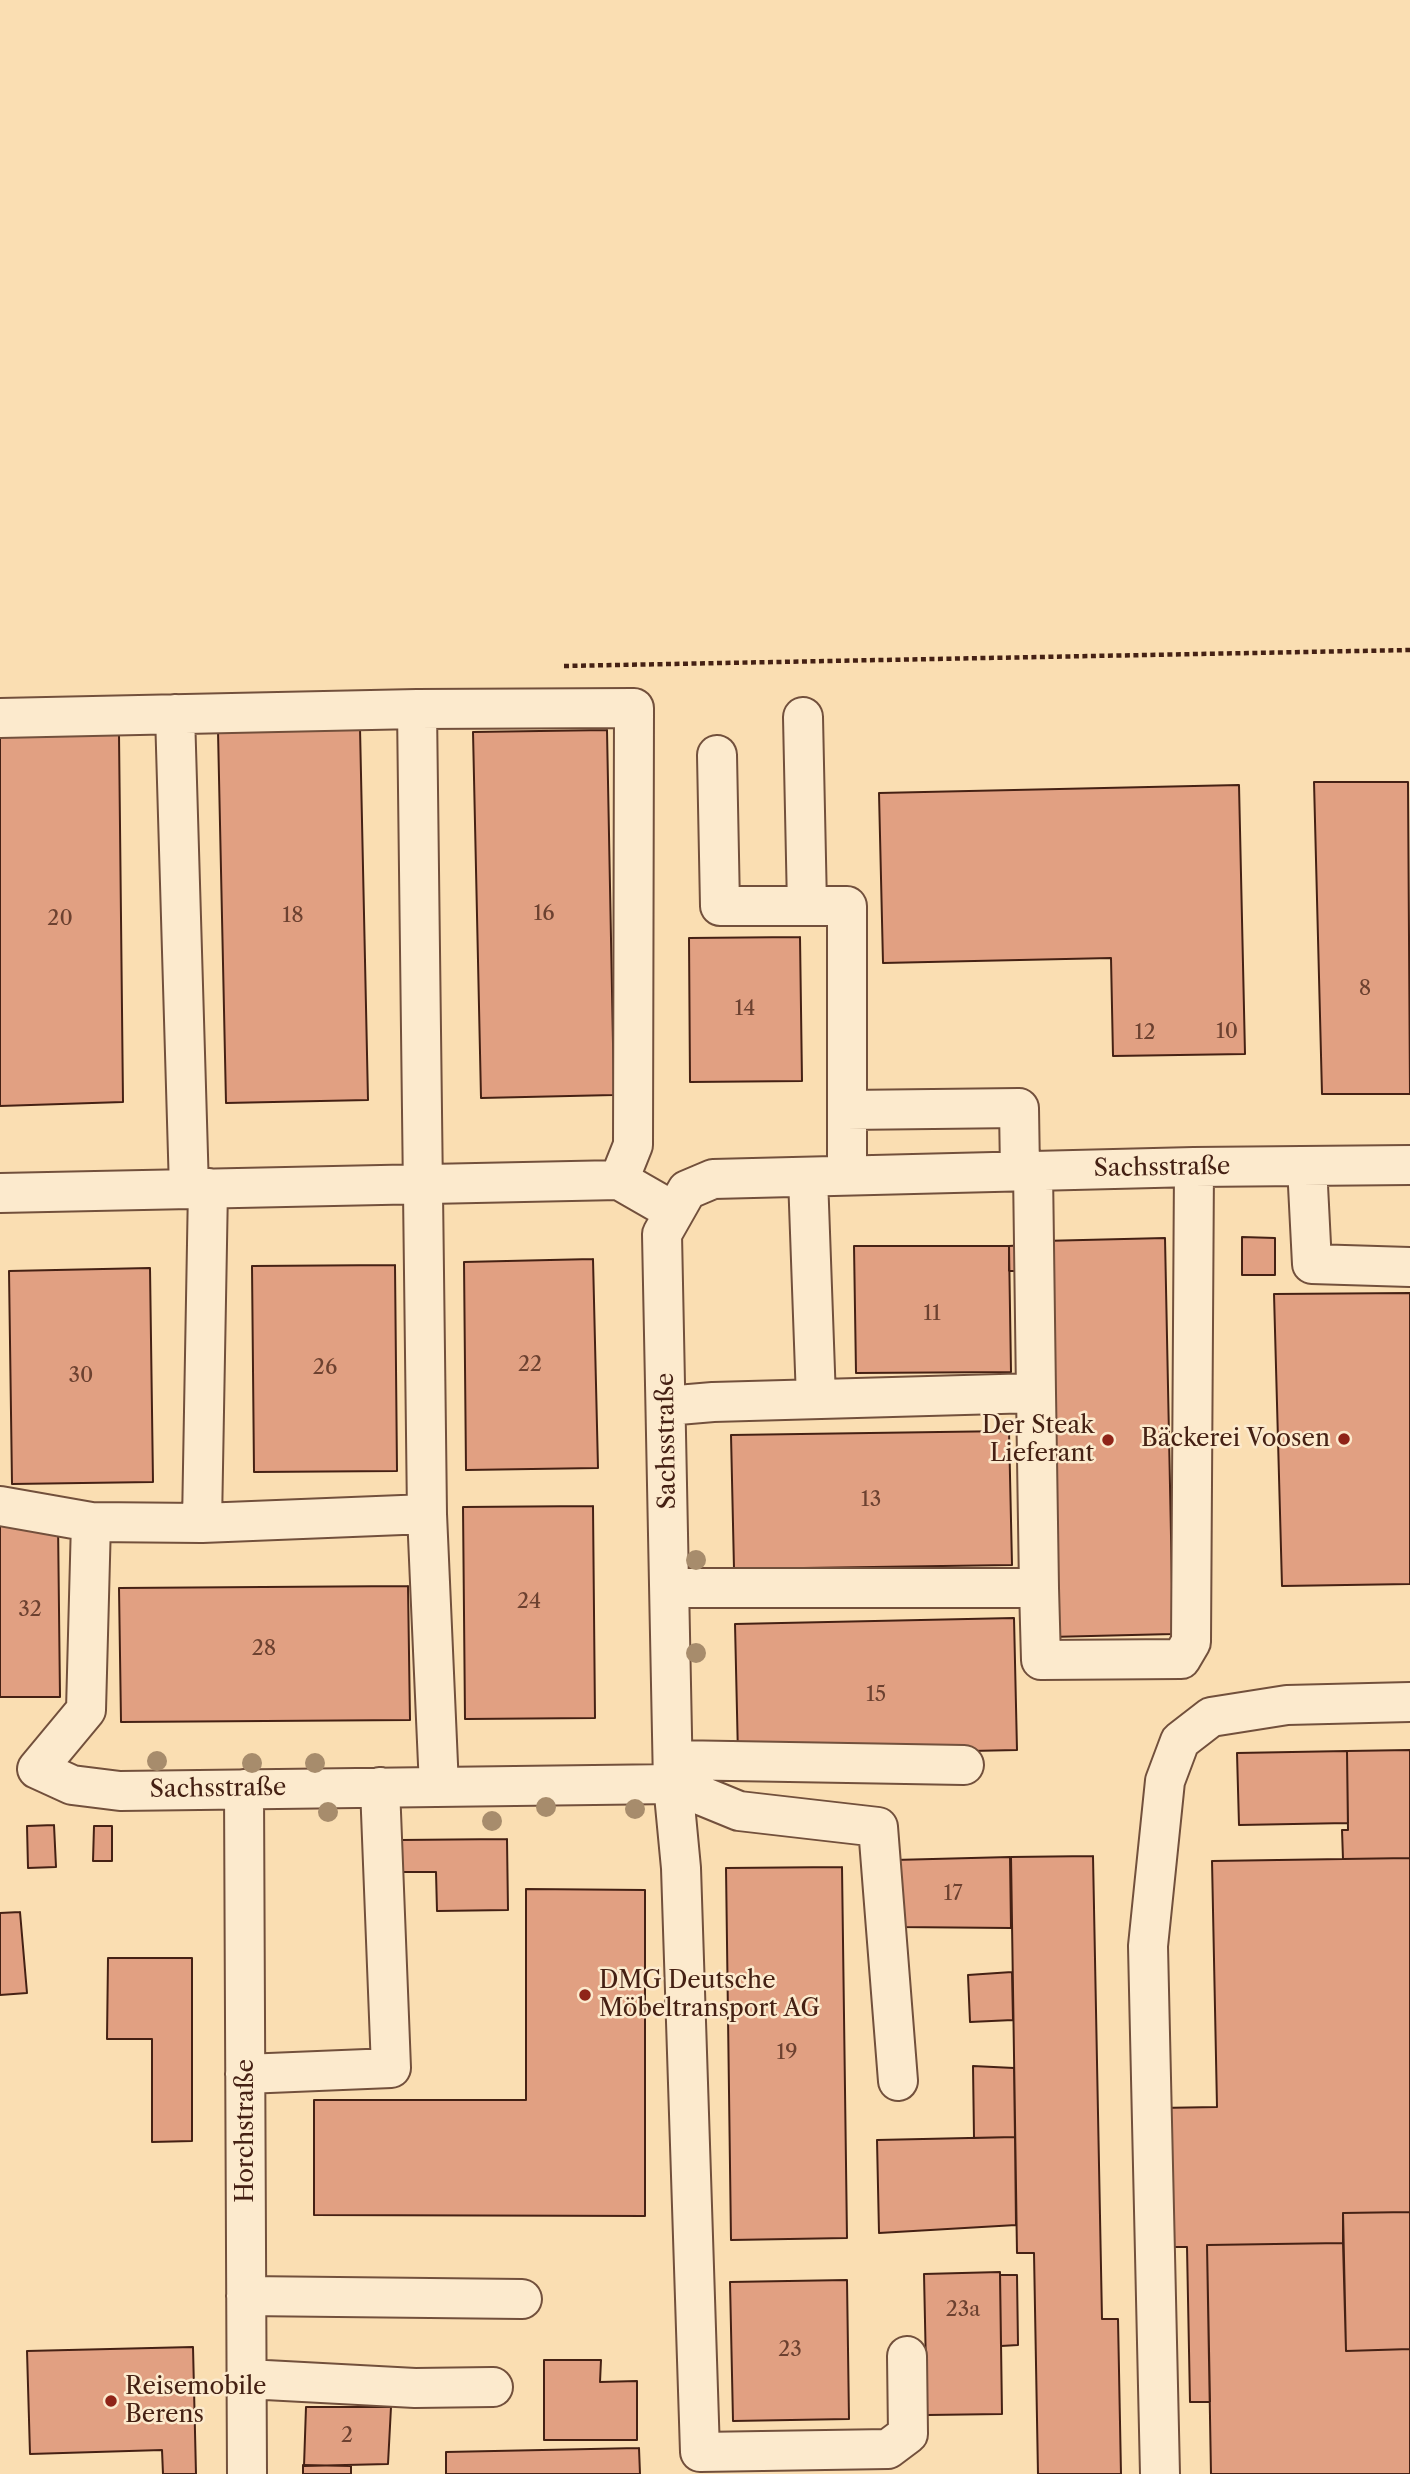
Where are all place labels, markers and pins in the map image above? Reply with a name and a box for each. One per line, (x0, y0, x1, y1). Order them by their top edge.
place label: Der Steak Lieferant (982, 1412, 1094, 1468)
place label: Bäckerei Voosen (1141, 1425, 1330, 1453)
marker: Bäckerei Voosen (1336, 1431, 1352, 1447)
marker: Der Steak Lieferant (1100, 1432, 1116, 1448)
place label: DMG Deutsche Möbeltransport AG (599, 1967, 820, 2023)
marker: DMG Deutsche Möbeltransport AG (577, 1987, 593, 2003)
place label: Reisemobile Berens (125, 2373, 266, 2429)
marker: Reisemobile Berens (103, 2393, 119, 2409)

